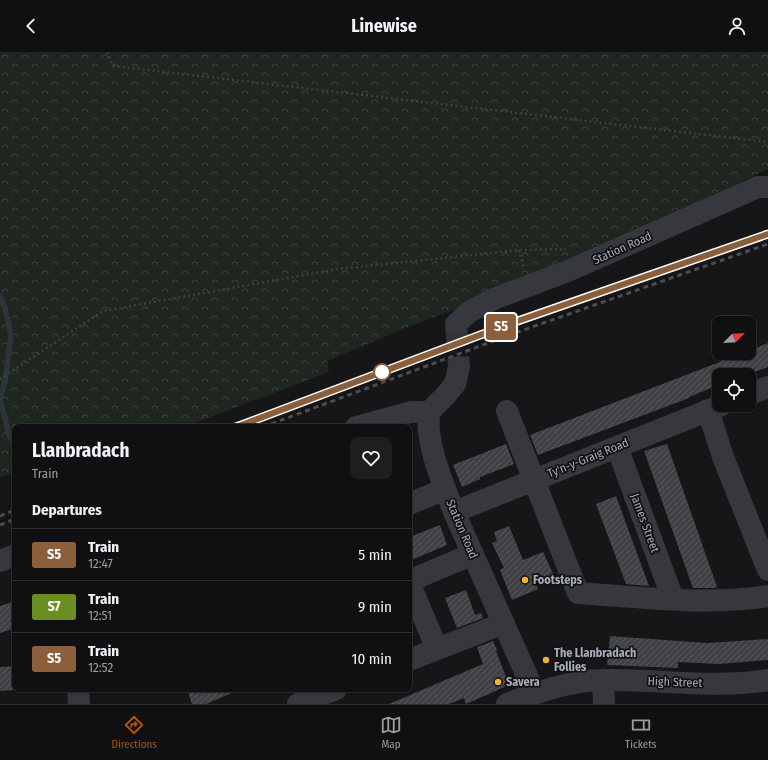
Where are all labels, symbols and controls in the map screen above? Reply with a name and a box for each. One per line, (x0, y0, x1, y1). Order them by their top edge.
icon: back (20, 15, 42, 37)
text: Linewise (351, 15, 417, 37)
icon: person (726, 15, 748, 37)
street label: Station Road (590, 229, 654, 267)
line badge: S5 (483, 314, 519, 340)
north arrow (712, 316, 756, 360)
map controls (712, 316, 756, 412)
text: S5 (494, 318, 508, 335)
unlabelled marker (373, 363, 391, 381)
button: locate (712, 368, 756, 412)
street label: Ty'n-y-Graig Road (545, 435, 631, 481)
button: heart (350, 437, 392, 479)
text: Llanbradach (32, 439, 129, 462)
text: Train (32, 466, 58, 481)
street label: James Street (628, 492, 662, 554)
street label: Station Road (443, 497, 481, 561)
text: Departures (32, 501, 102, 519)
text: Train (88, 538, 119, 556)
text: S5 (47, 546, 61, 563)
text: 5 min (358, 546, 392, 564)
text: 12:47 (88, 556, 113, 571)
place label: Footsteps (533, 573, 583, 587)
marker: Footsteps (520, 575, 530, 585)
text: Train (88, 590, 119, 608)
text: S7 (47, 598, 61, 615)
text: 9 min (358, 598, 392, 616)
text: 12:51 (88, 608, 112, 623)
text: Train (88, 642, 119, 660)
place label: The Llanbradach Follies (554, 646, 636, 674)
text: S5 (47, 650, 61, 667)
text: 10 min (352, 650, 392, 668)
marker: The Llanbradach Follies (541, 655, 551, 665)
text: 12:52 (88, 660, 113, 675)
street label: High Street (647, 674, 703, 690)
place label: Savera (506, 675, 540, 689)
marker: Savera (493, 677, 503, 687)
tab: Directions (112, 714, 157, 751)
tab: Map (380, 714, 402, 751)
tab: Tickets (625, 714, 656, 751)

